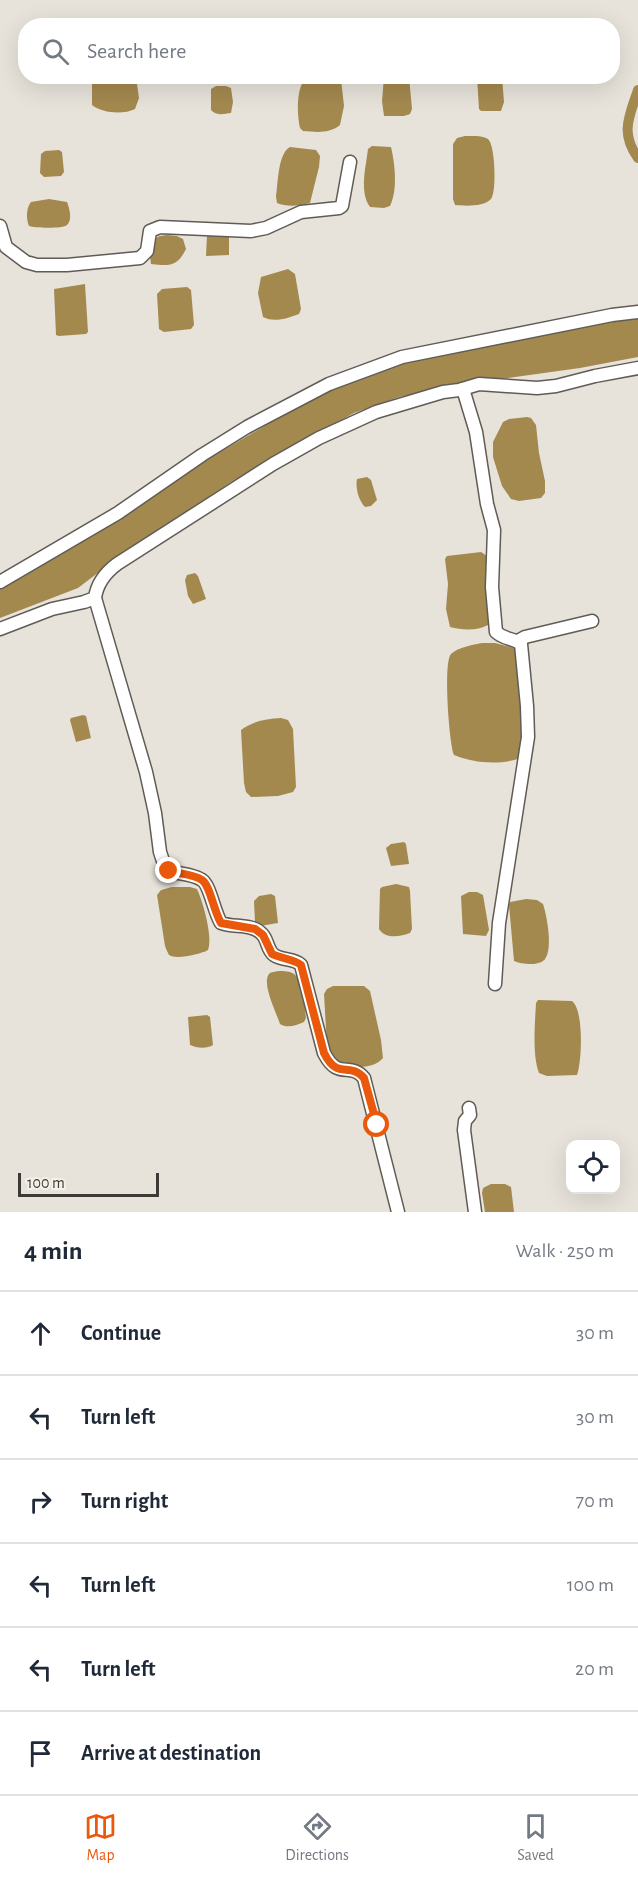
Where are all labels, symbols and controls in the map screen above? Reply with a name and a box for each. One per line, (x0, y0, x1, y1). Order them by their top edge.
search box (18, 18, 620, 84)
icon: search (39, 35, 72, 68)
text: Search here (87, 40, 186, 62)
route end (155, 857, 181, 883)
route start (363, 1111, 389, 1137)
map controls (566, 1140, 620, 1194)
button: locate (566, 1140, 620, 1194)
scale bar (18, 1170, 159, 1198)
text: 100 m (27, 1175, 65, 1191)
text: 4 min (24, 1238, 83, 1264)
text: Walk · 250 m (515, 1241, 614, 1261)
icon: ahead (24, 1317, 57, 1350)
text: Continue (81, 1322, 161, 1344)
text: 30 m (576, 1323, 614, 1343)
icon: left (24, 1401, 57, 1434)
text: Turn left (81, 1406, 155, 1428)
text: 30 m (576, 1407, 614, 1427)
icon: right (24, 1485, 57, 1518)
text: Turn right (81, 1490, 168, 1512)
text: 70 m (576, 1491, 614, 1511)
icon: left (24, 1569, 57, 1602)
text: Turn left (81, 1574, 155, 1596)
text: 100 m (567, 1575, 614, 1595)
icon: left (24, 1653, 57, 1686)
text: Turn left (81, 1658, 155, 1680)
text: 20 m (575, 1659, 614, 1679)
icon: arrive (24, 1737, 57, 1770)
text: Arrive at destination (81, 1742, 261, 1764)
tab: Map (84, 1810, 117, 1865)
tab: Directions (285, 1810, 349, 1865)
tab: Saved (517, 1810, 554, 1865)

